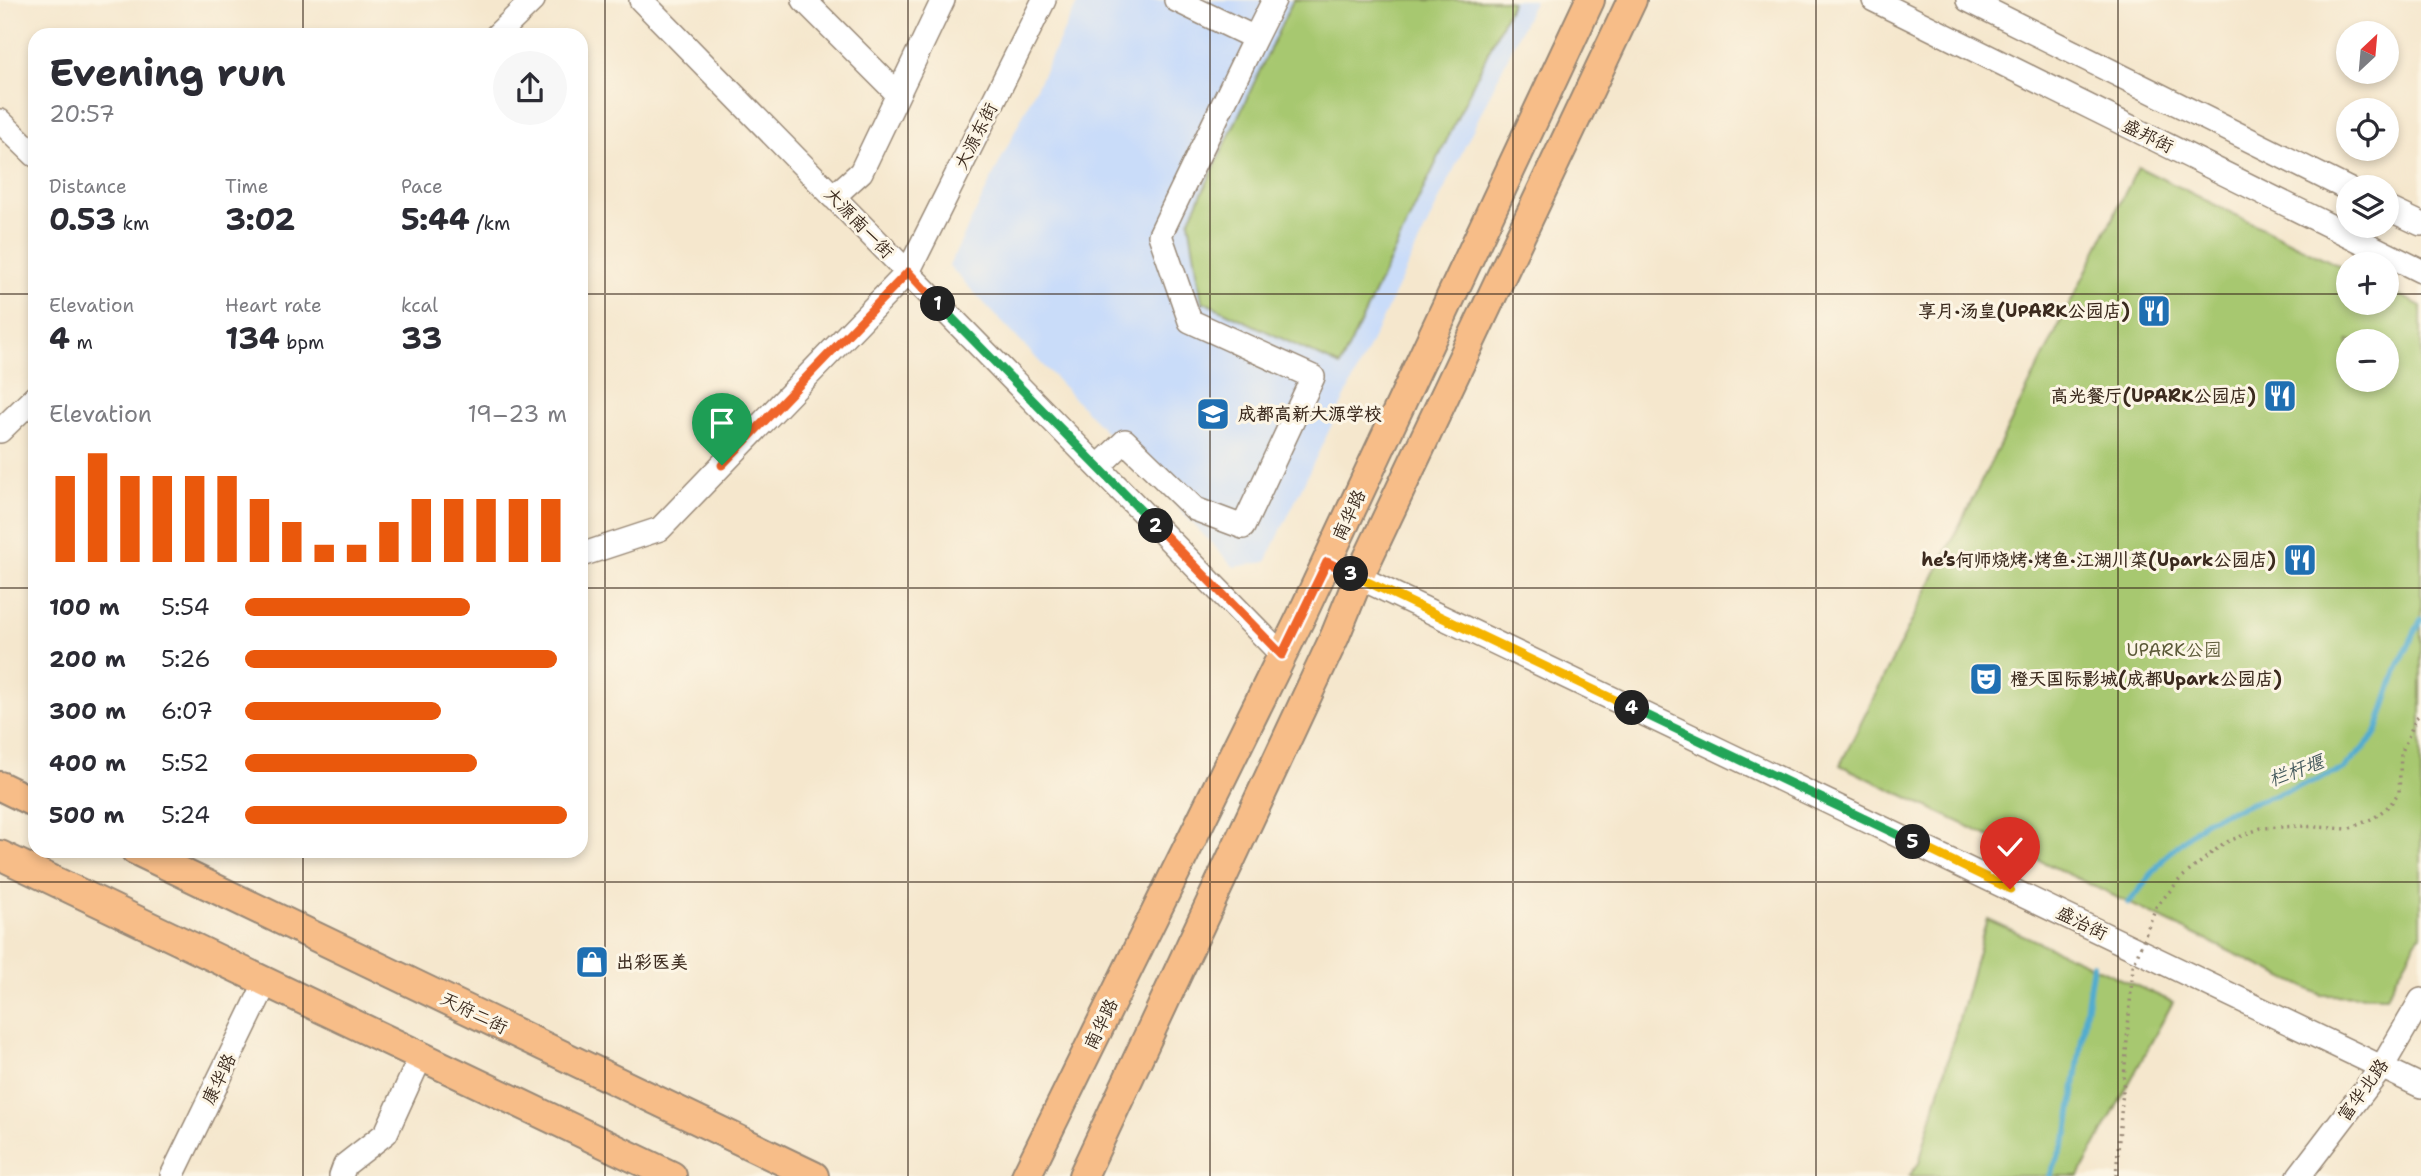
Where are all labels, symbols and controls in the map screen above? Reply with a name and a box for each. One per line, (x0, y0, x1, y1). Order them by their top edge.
north arrow (2336, 21, 2399, 84)
map controls (2336, 21, 2399, 392)
text: Evening run (49, 47, 286, 98)
button: share (493, 51, 567, 125)
street label: 大源东街 (949, 98, 1003, 174)
button: locate (2336, 98, 2399, 161)
text: 20:57 (49, 99, 115, 129)
street label: 盛邦街 (2118, 113, 2178, 159)
text: Distance (49, 174, 127, 199)
text: Time (225, 174, 269, 199)
text: Pace (401, 174, 443, 199)
button: layers (2336, 175, 2399, 238)
street label: 大源南一街 (819, 182, 899, 264)
text: 0.53 (49, 199, 116, 240)
text: 3:02 (225, 199, 295, 240)
text: 5:44 (401, 199, 470, 240)
text: km (116, 211, 149, 236)
text: /km (470, 211, 510, 236)
button: + (2336, 252, 2399, 315)
pin: 1 (920, 286, 956, 322)
text: 1 (933, 291, 942, 316)
restaurant icon: 享月·汤皇(UPARK公园店) (2135, 292, 2173, 330)
text: Elevation (49, 293, 134, 318)
text: Heart rate (225, 293, 322, 318)
text: kcal (401, 293, 438, 318)
place label: 享月·汤皇(UPARK公园店) (1918, 299, 2130, 323)
text: 4 (49, 318, 70, 359)
text: 134 (225, 318, 280, 359)
text: 33 (401, 318, 442, 359)
button: − (2336, 329, 2399, 392)
text: m (70, 330, 93, 355)
text: bpm (280, 330, 324, 355)
restaurant icon: 高光餐厅(UPARK公园店) (2261, 377, 2299, 415)
place label: 高光餐厅(UPARK公园店) (2050, 384, 2256, 408)
pin (692, 393, 752, 465)
school or university icon: 成都高新大源学校 (1194, 395, 1232, 433)
text: Elevation (49, 399, 152, 429)
text: 19–23 m (467, 399, 567, 429)
place label: 成都高新大源学校 (1238, 402, 1382, 426)
icon: arrive (703, 404, 741, 442)
street label: 南华路 (1327, 485, 1371, 545)
pin: 2 (1138, 508, 1174, 544)
text: 2 (1149, 513, 1162, 538)
restaurant icon: he’s何师烧烤·烤鱼·江湖川菜(Upark公园店) (2281, 541, 2319, 579)
place label: he’s何师烧烤·烤鱼·江湖川菜(Upark公园店) (1921, 548, 2276, 572)
pin: 3 (1334, 556, 1368, 592)
text: 3 (1344, 561, 1357, 586)
text: 100 m (49, 592, 120, 622)
text: 5:54 (161, 592, 210, 622)
park label: UPARK公园 (2126, 638, 2222, 662)
text: 200 m (49, 644, 126, 674)
text: 5:26 (161, 644, 211, 674)
theatre icon: 橙天国际影城(成都Upark公园店) (1967, 660, 2005, 698)
place label: 橙天国际影城(成都Upark公园店) (2010, 667, 2282, 691)
pin: 4 (1614, 690, 1650, 726)
text: 4 (1625, 695, 1638, 720)
text: 300 m (49, 696, 126, 726)
text: 6:07 (161, 696, 213, 726)
text: 400 m (49, 748, 126, 778)
text: 5:52 (161, 748, 209, 778)
water label: 栏杆堰 (2265, 748, 2329, 792)
text: 500 m (49, 800, 124, 830)
text: 5:24 (161, 800, 210, 830)
pin (1980, 817, 2040, 889)
pin: 5 (1896, 824, 1930, 860)
icon: check (1991, 828, 2029, 866)
text: 5 (1907, 829, 1918, 854)
street label: 盛治街 (2052, 900, 2112, 946)
shop icon: 出彩医美 (573, 943, 611, 981)
place label: 出彩医美 (616, 950, 688, 974)
street label: 天府二街 (436, 986, 512, 1040)
street label: 南华路 (1078, 994, 1124, 1054)
street label: 康华路 (196, 1049, 242, 1109)
street label: 富华北路 (2332, 1054, 2394, 1126)

